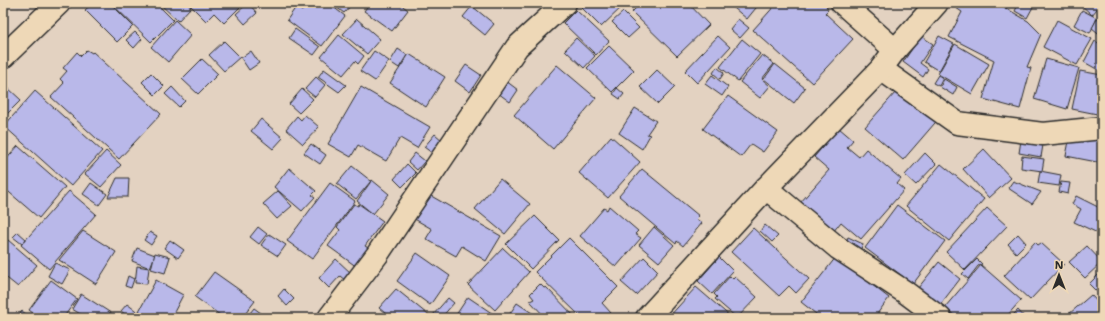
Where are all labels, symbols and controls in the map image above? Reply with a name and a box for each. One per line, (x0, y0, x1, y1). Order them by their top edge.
north arrow (1039, 255, 1079, 295)
text: N (1055, 258, 1064, 273)

